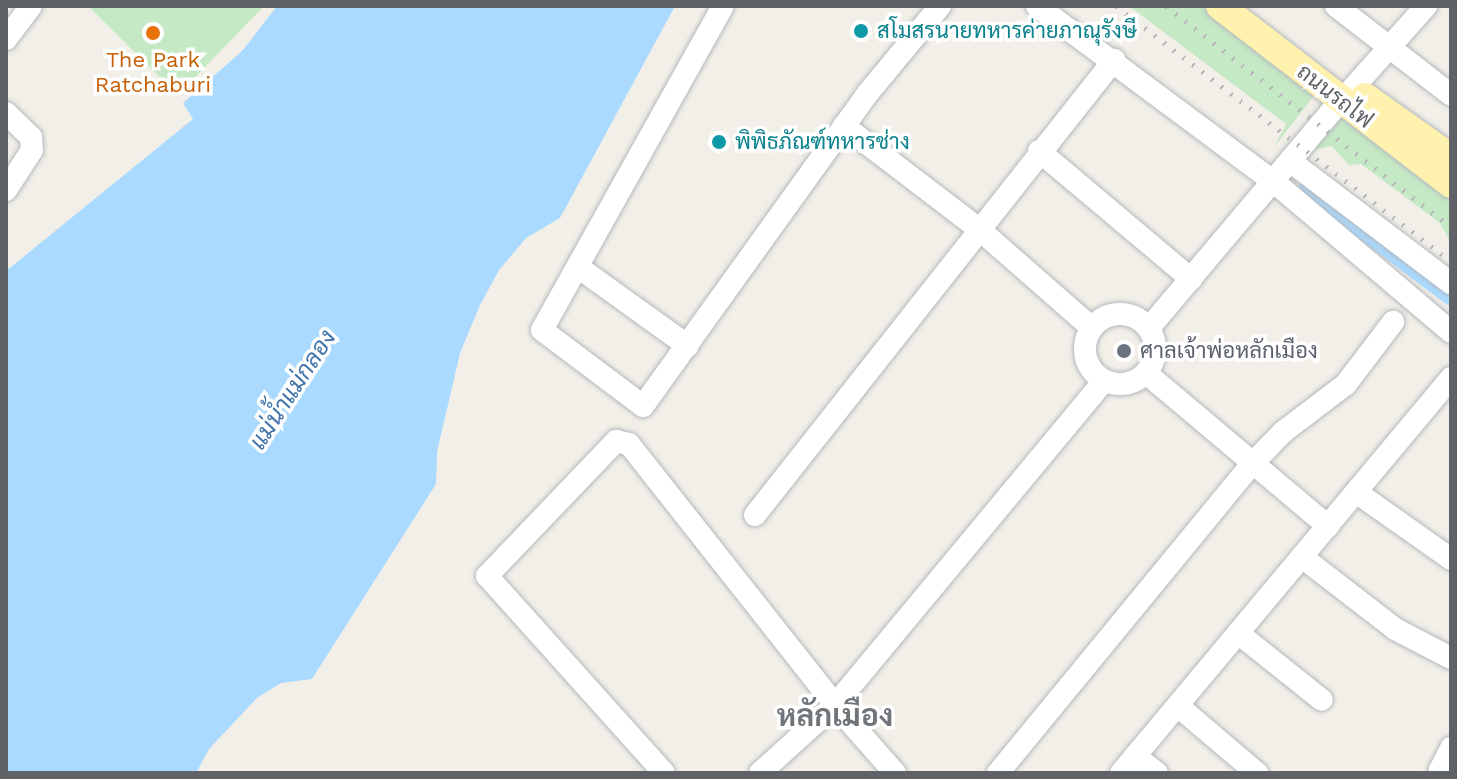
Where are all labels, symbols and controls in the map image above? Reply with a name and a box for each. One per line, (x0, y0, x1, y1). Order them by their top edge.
place label: สโมสรนายทหารค่ายภาณุรังษี (877, 18, 1137, 44)
marker: สโมสรนายทหารค่ายภาณุรังษี (852, 22, 870, 40)
marker: The Park Ratchaburi (144, 24, 162, 42)
place label: The Park Ratchaburi (95, 46, 211, 98)
street label: ถนนรถไฟ (1292, 58, 1378, 134)
place label: พิพิธภัณฑ์ทหารช่าง (735, 129, 910, 155)
marker: พิพิธภัณฑ์ทหารช่าง (710, 133, 728, 151)
water label: แม่น้ำแม่กลอง (244, 325, 342, 455)
place label: ศาลเจ้าพ่อหลักเมือง (1140, 338, 1318, 364)
marker: ศาลเจ้าพ่อหลักเมือง (1115, 342, 1133, 360)
district label: หลักเมือง (777, 698, 893, 734)

